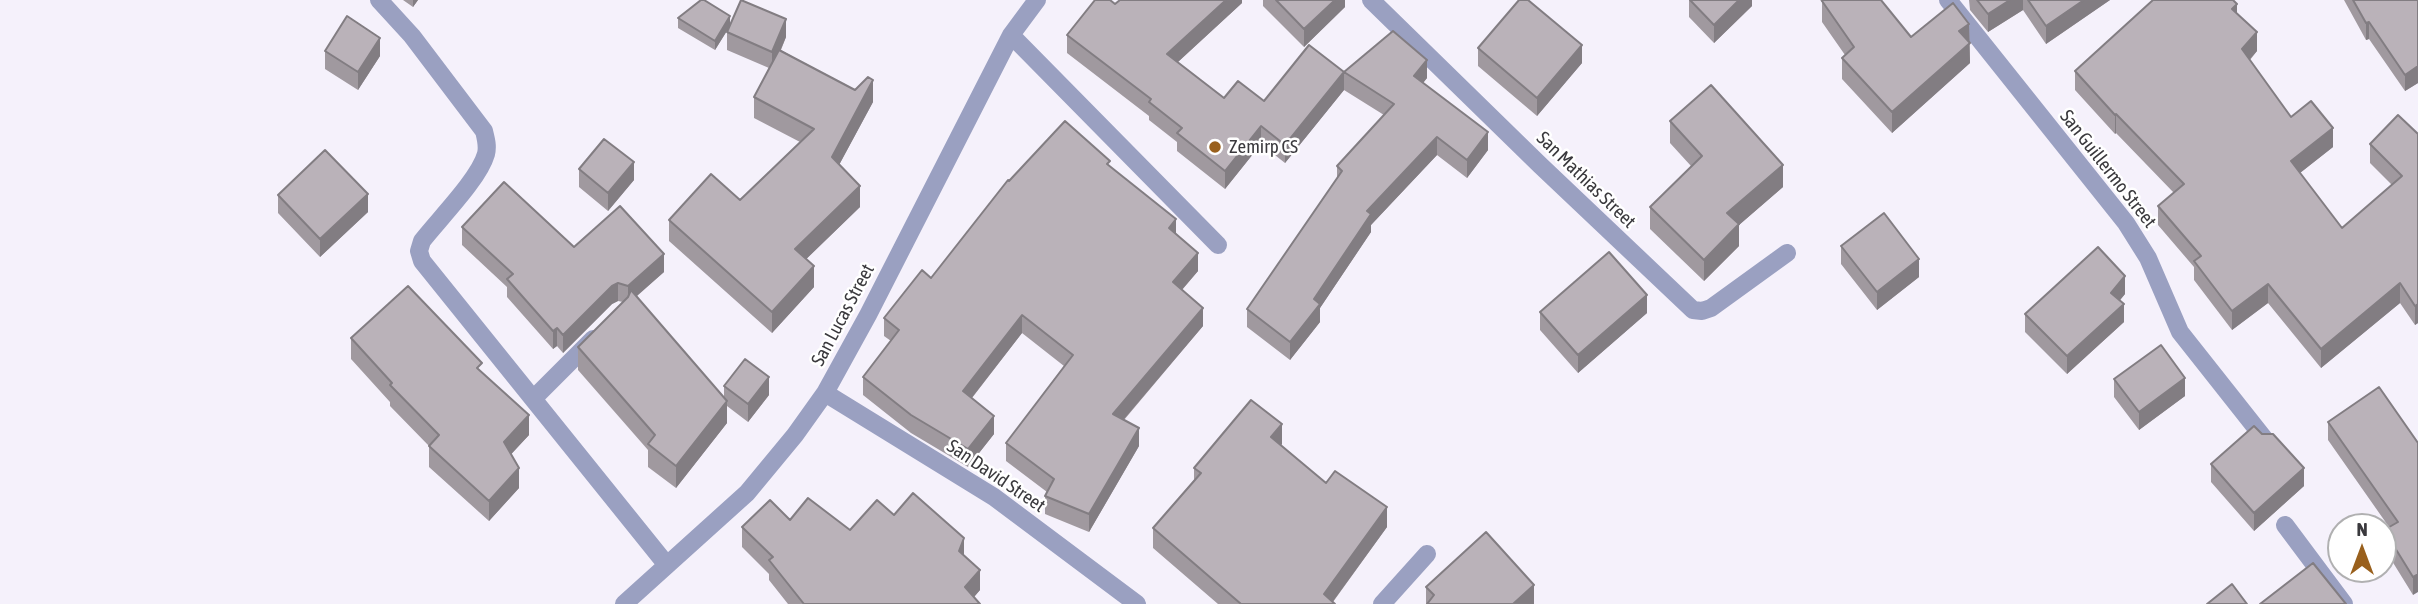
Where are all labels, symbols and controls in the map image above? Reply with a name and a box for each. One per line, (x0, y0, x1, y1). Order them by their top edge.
street label: San Guillermo Street (2055, 106, 2161, 232)
street label: San Mathias Street (1532, 127, 1640, 233)
place label: Zemirp CS (1229, 136, 1298, 158)
marker: Zemirp CS (1207, 139, 1223, 155)
street label: San Lucas Street (807, 260, 879, 370)
street label: San David Street (943, 435, 1049, 517)
north arrow (2327, 513, 2397, 583)
text: N (2356, 518, 2368, 540)

